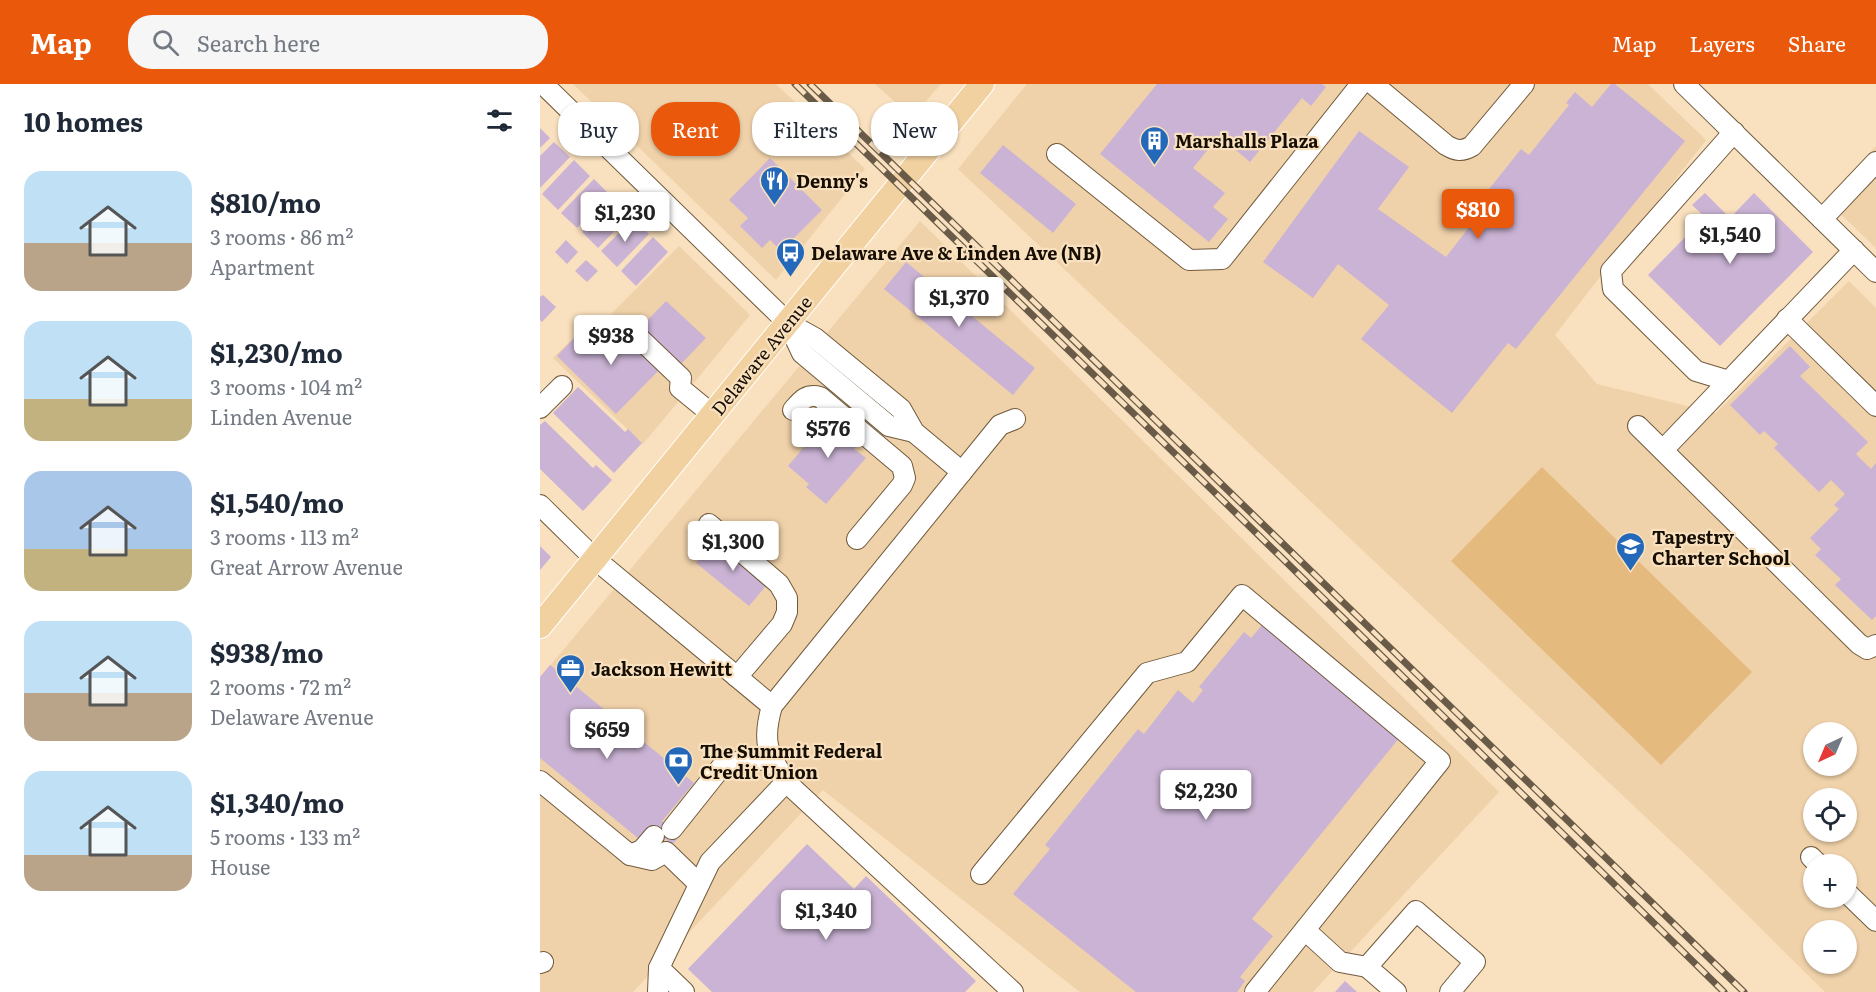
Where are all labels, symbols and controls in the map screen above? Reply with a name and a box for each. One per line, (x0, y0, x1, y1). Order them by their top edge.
search box (128, 15, 548, 69)
text: Map (30, 21, 92, 63)
icon: search (149, 26, 182, 59)
text: Search here (197, 26, 320, 59)
text: Map (1612, 27, 1657, 58)
text: Layers (1690, 27, 1755, 58)
text: Share (1788, 27, 1846, 58)
text: 10 homes (24, 101, 143, 140)
chip: Buy (558, 102, 639, 156)
chip: Rent (651, 102, 740, 156)
chip: Filters (752, 102, 859, 156)
chip: New (871, 102, 958, 156)
icon: filters (483, 104, 516, 137)
building icon: Marshalls Plaza (1138, 124, 1170, 166)
place label: Marshalls Plaza (1175, 127, 1319, 154)
restaurant icon: Denny's (759, 164, 791, 206)
place label: Denny's (796, 167, 868, 194)
text: $810/mo (210, 182, 321, 221)
pin: $810 (1442, 189, 1514, 240)
pin: $1,230 (576, 192, 674, 243)
text: $810 (1456, 193, 1500, 223)
icon: home (72, 195, 144, 267)
text: $1,230 (595, 196, 655, 226)
pin: $1,540 (1681, 214, 1779, 265)
text: $1,540 (1699, 218, 1761, 248)
text: 3 rooms · 86 m² (210, 221, 353, 251)
bus stop icon: Delaware Ave & Linden Ave (NB) (774, 236, 806, 278)
place label: Delaware Ave & Linden Ave (NB) (811, 239, 1101, 266)
text: Apartment (210, 251, 315, 281)
pin: $1,370 (910, 277, 1008, 328)
text: $1,370 (929, 281, 989, 311)
street label: Delaware Avenue (704, 289, 818, 421)
pin: $938 (575, 315, 647, 366)
text: $938 (588, 319, 634, 349)
text: $1,230/mo (210, 332, 343, 371)
icon: home (72, 345, 144, 417)
text: 3 rooms · 104 m² (210, 371, 362, 401)
text: Linden Avenue (210, 401, 352, 431)
pin: $576 (792, 408, 864, 459)
text: $576 (806, 412, 850, 442)
text: $1,540/mo (210, 482, 344, 521)
icon: home (72, 495, 144, 567)
text: 3 rooms · 113 m² (210, 521, 359, 551)
pin: $1,300 (684, 521, 782, 572)
place label: Tapestry Charter School (1652, 523, 1791, 571)
text: $1,300 (702, 525, 764, 555)
school or university icon: Tapestry Charter School (1615, 530, 1647, 572)
text: Great Arrow Avenue (210, 551, 403, 581)
text: $938/mo (210, 632, 323, 671)
icon: home (72, 645, 144, 717)
office icon: Jackson Hewitt (554, 652, 586, 694)
place label: Jackson Hewitt (591, 655, 732, 682)
text: 2 rooms · 72 m² (210, 671, 351, 701)
text: Delaware Avenue (210, 701, 374, 731)
pin: $659 (571, 709, 643, 760)
text: $659 (584, 713, 630, 743)
north arrow (1803, 722, 1857, 776)
map controls (1803, 722, 1857, 974)
place label: The Summit Federal Credit Union (700, 737, 883, 785)
bank icon: The Summit Federal Credit Union (663, 744, 695, 786)
pin: $2,230 (1157, 770, 1255, 821)
text: $2,230 (1174, 774, 1238, 804)
text: $1,340/mo (210, 782, 344, 821)
button: locate (1803, 788, 1857, 842)
icon: home (72, 795, 144, 867)
text: 5 rooms · 133 m² (210, 821, 360, 851)
text: House (210, 851, 270, 881)
button: + (1803, 854, 1857, 908)
pin: $1,340 (777, 890, 875, 941)
text: $1,340 (795, 894, 857, 924)
button: − (1803, 920, 1857, 974)

